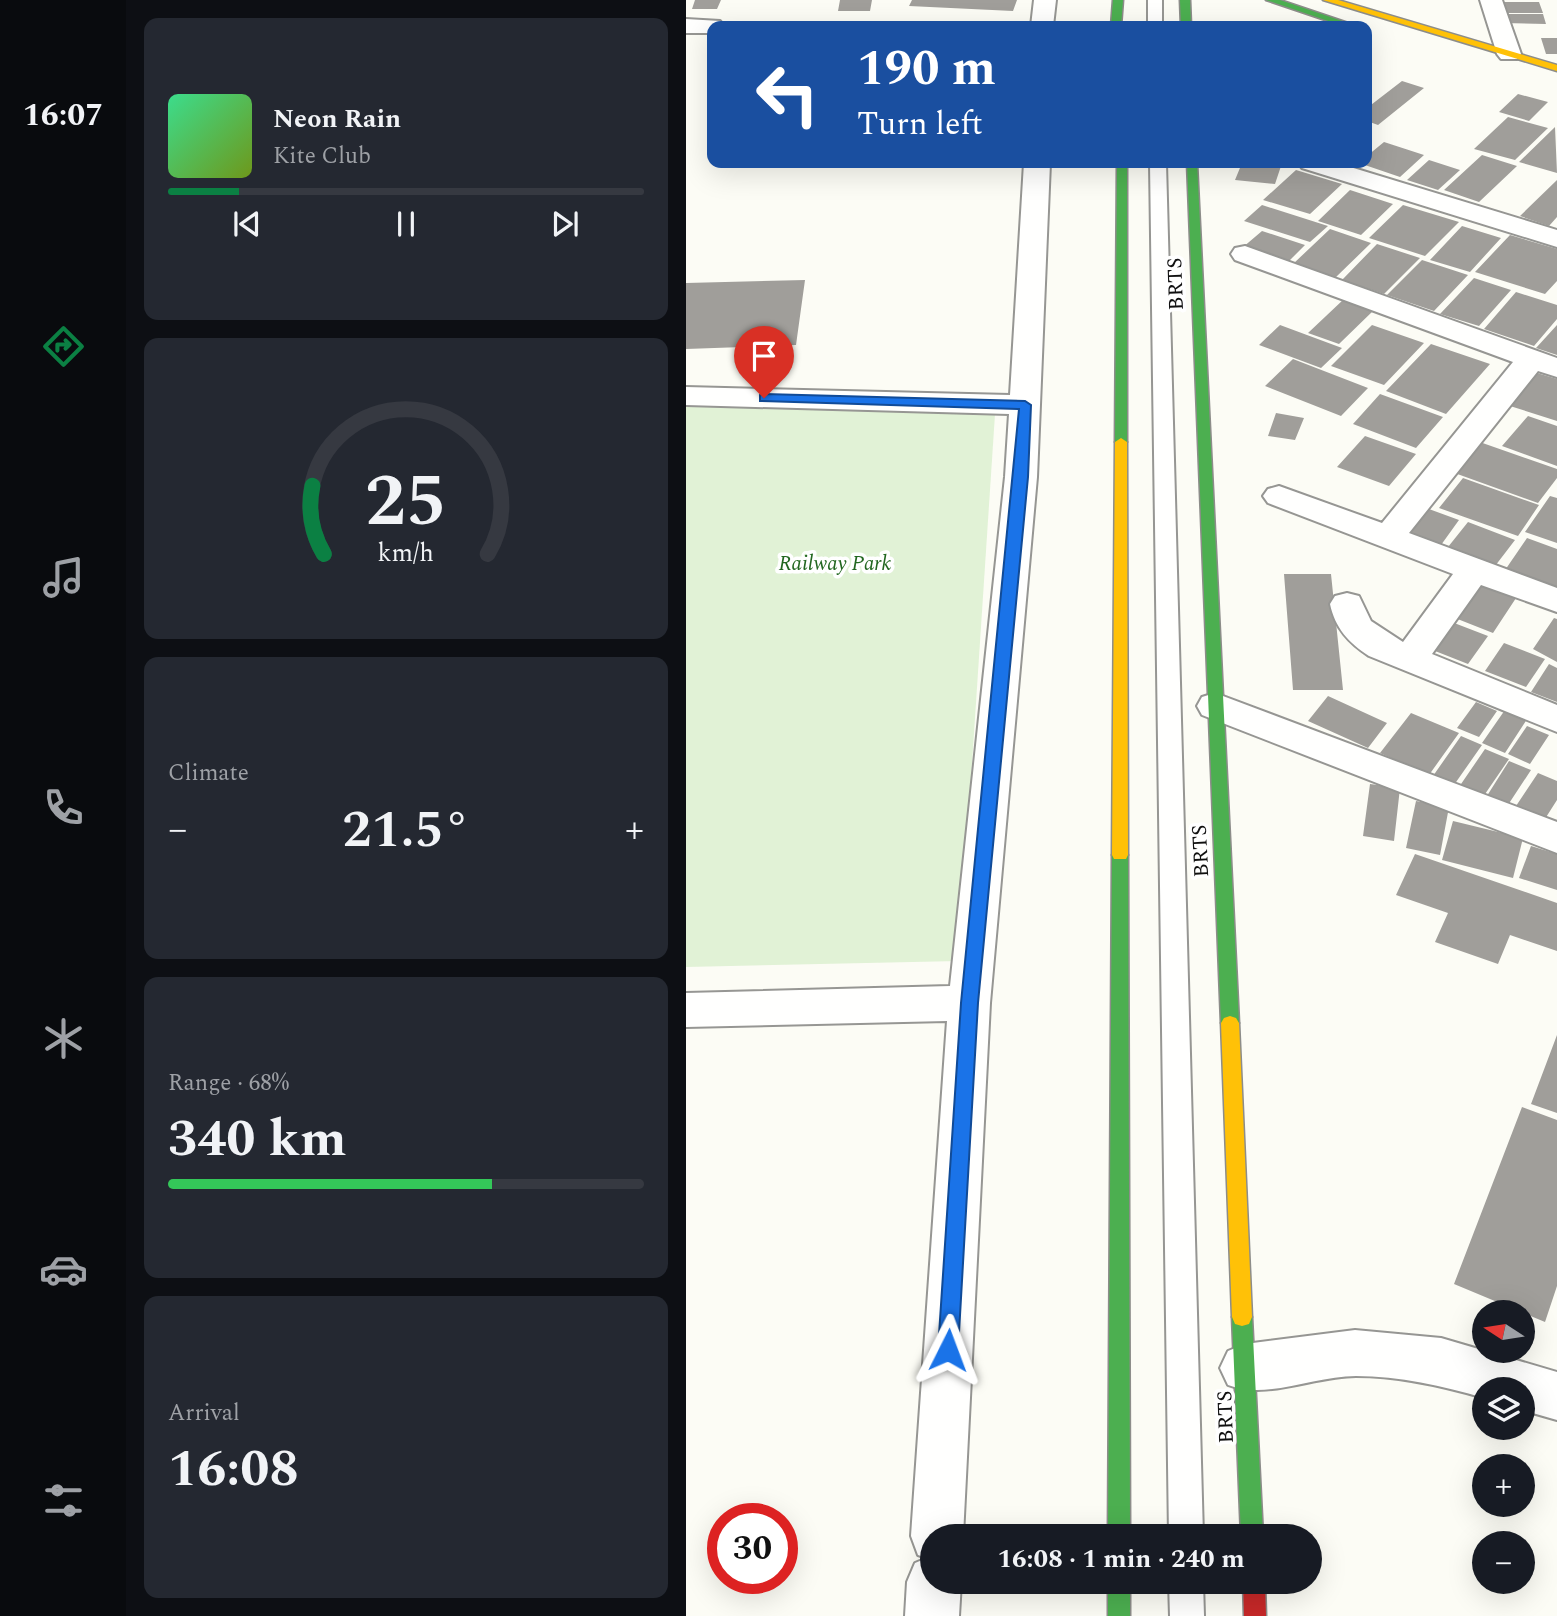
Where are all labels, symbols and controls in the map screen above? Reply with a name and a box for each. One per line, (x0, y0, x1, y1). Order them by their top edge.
text: 190 m (857, 32, 996, 107)
icon: left (742, 49, 833, 140)
text: 16:07 (23, 91, 103, 140)
text: Neon Rain (273, 99, 401, 139)
text: Turn left (857, 100, 983, 149)
text: Kite Club (273, 139, 371, 174)
icon: previous (228, 205, 266, 243)
icon: pause (387, 205, 425, 243)
icon: next (546, 205, 584, 243)
street label: BRTS (1159, 257, 1193, 311)
icon: directions (39, 322, 88, 371)
pin (734, 326, 794, 398)
icon: arrive (745, 337, 783, 375)
text: 25 (365, 448, 447, 559)
text: km/h (378, 535, 434, 573)
park label: Railway Park (779, 548, 892, 580)
icon: music (39, 553, 88, 602)
text: Climate (168, 756, 249, 791)
icon: phone (39, 783, 88, 832)
text: 21.5° (342, 791, 470, 870)
text: − (168, 801, 187, 859)
text: + (625, 801, 644, 859)
street label: BRTS (1184, 824, 1218, 878)
icon: climate (39, 1014, 88, 1063)
text: Range · 68% (168, 1066, 289, 1101)
text: 340 km (168, 1100, 347, 1179)
icon: car (39, 1245, 88, 1294)
north arrow (1472, 1300, 1535, 1363)
map controls (1472, 1300, 1535, 1594)
position arrow (911, 1313, 985, 1387)
button: layers (1472, 1377, 1535, 1440)
street label: BRTS (1209, 1390, 1243, 1444)
text: Arrival (168, 1396, 240, 1431)
text: 16:08 (168, 1430, 299, 1509)
button: + (1472, 1454, 1535, 1517)
icon: filters (39, 1476, 88, 1525)
speed limit sign: 30 (707, 1503, 798, 1594)
button: − (1472, 1531, 1535, 1594)
text: 16:08 · 1 min · 240 m (997, 1539, 1245, 1579)

